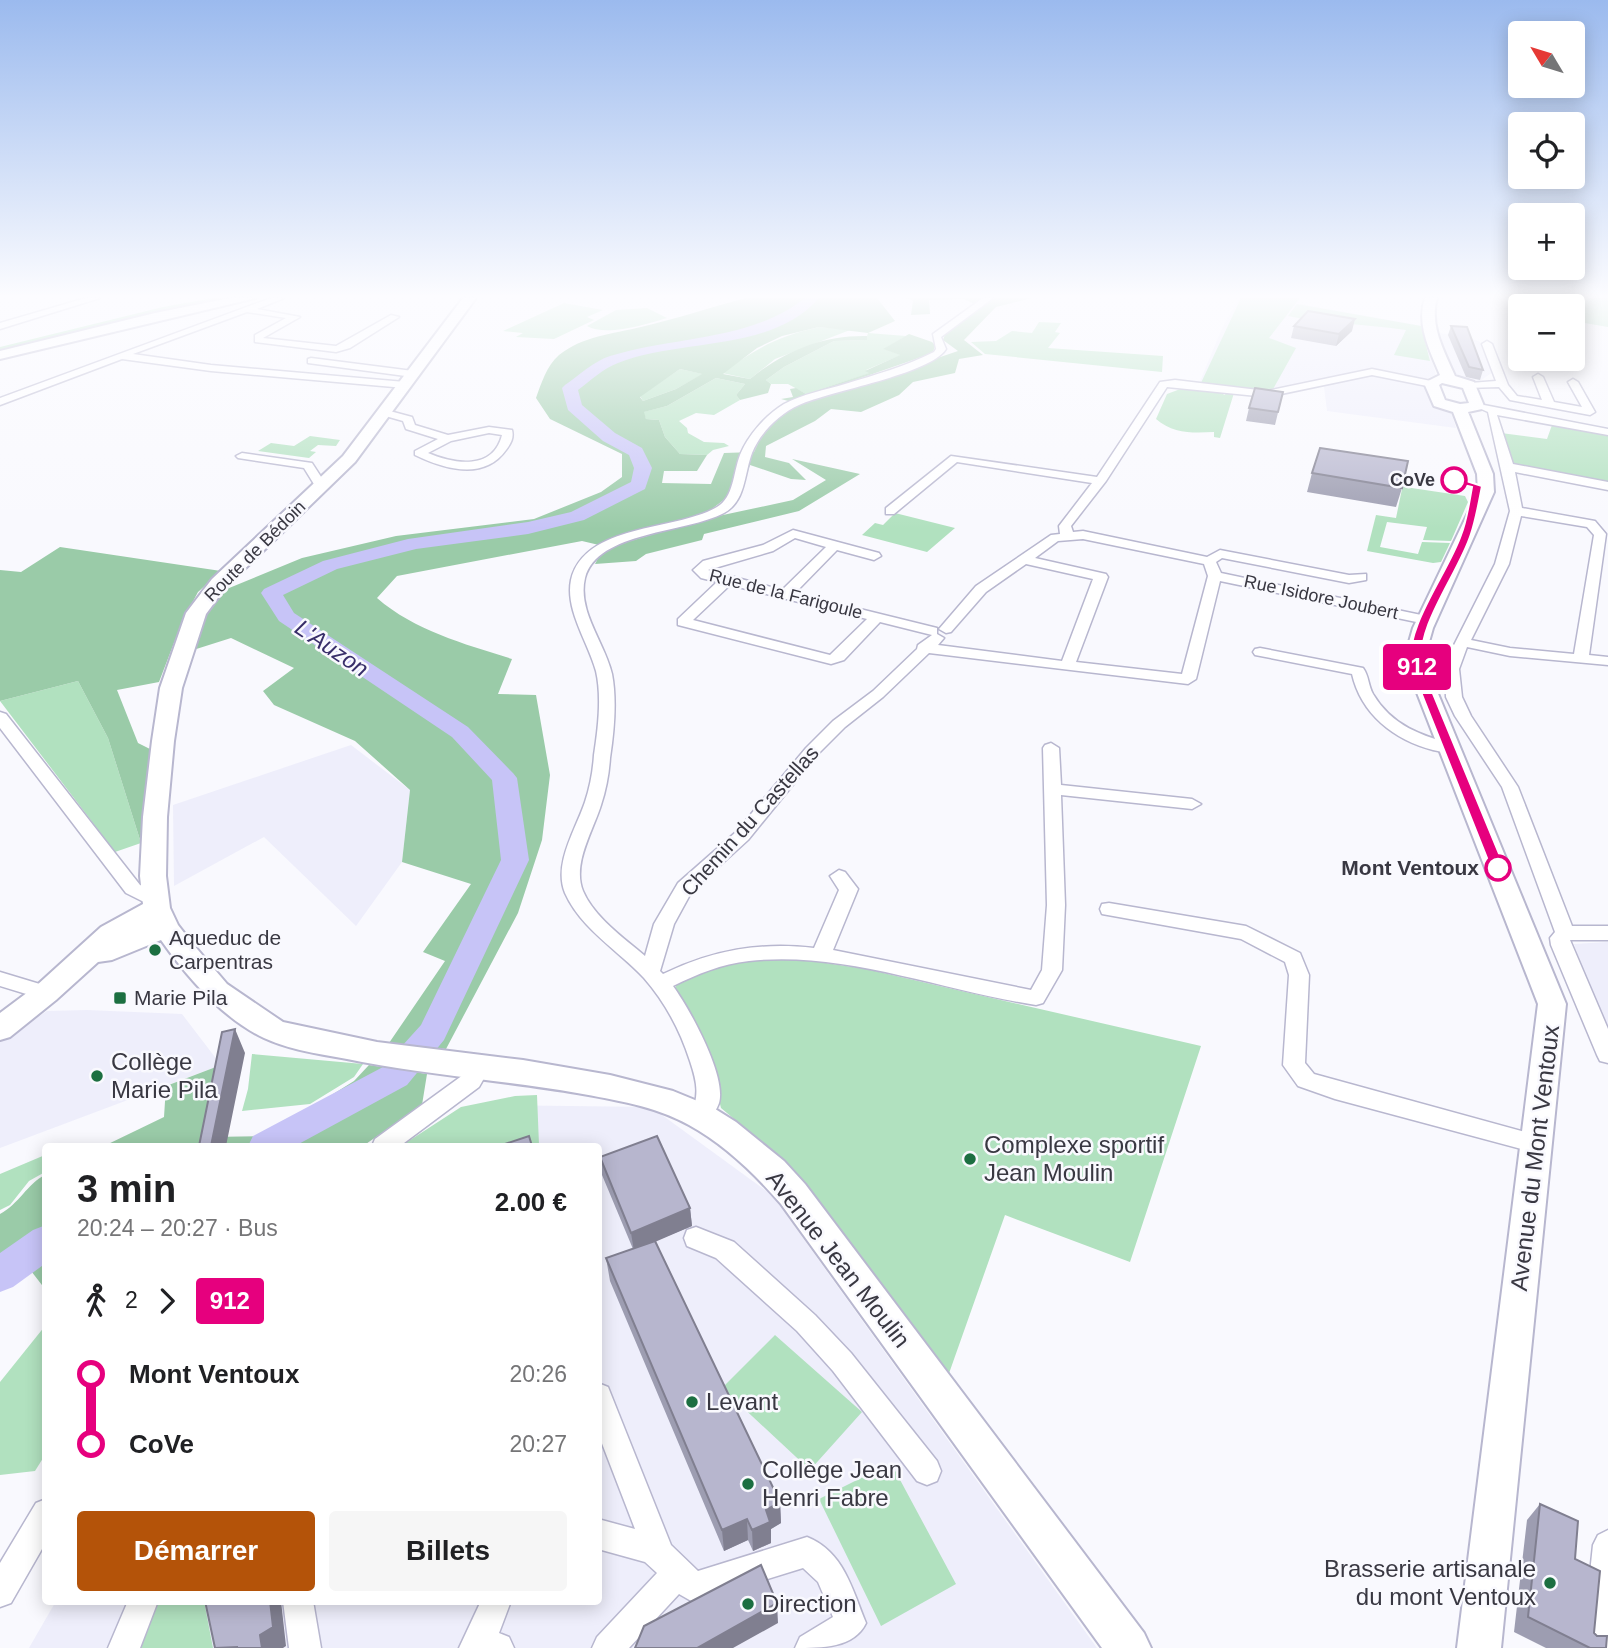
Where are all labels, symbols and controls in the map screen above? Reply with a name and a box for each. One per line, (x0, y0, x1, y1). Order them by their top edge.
north arrow (1508, 21, 1586, 98)
map controls (1508, 21, 1585, 371)
button: locate (1508, 112, 1585, 189)
button: + (1508, 203, 1585, 280)
button: − (1508, 294, 1585, 371)
marker: CoVe (1441, 467, 1467, 493)
place label: CoVe (1390, 470, 1435, 490)
street label: Route de Bédoin (201, 497, 309, 605)
street label: Rue de la Farigoule (707, 565, 865, 623)
street label: Rue Isidore Joubert (1242, 571, 1400, 623)
water label: L'Auzon (291, 614, 373, 682)
line badge: 912 (1377, 644, 1457, 690)
text: 912 (1397, 653, 1437, 680)
street label: Chemin du Castellas (676, 741, 823, 900)
marker: Mont Ventoux (1485, 855, 1511, 881)
place label: Mont Ventoux (1341, 856, 1479, 879)
place label: Aqueduc de Carpentras (169, 926, 281, 973)
marker: Aqueduc de Carpentras (147, 942, 163, 958)
place label: Marie Pila (134, 986, 228, 1009)
marker: Marie Pila (112, 990, 128, 1006)
street label: Avenue du Mont Ventoux (1505, 1023, 1564, 1292)
place label: Collège Marie Pila (111, 1048, 218, 1103)
marker: Collège Marie Pila (89, 1068, 105, 1084)
place label: Complexe sportif Jean Moulin (984, 1131, 1164, 1186)
marker: Complexe sportif Jean Moulin (962, 1151, 978, 1167)
street label: Avenue Jean Moulin (761, 1165, 916, 1353)
text: 3 min (77, 1168, 176, 1210)
text: 2.00 € (495, 1187, 567, 1217)
text: 20:24 – 20:27 · Bus (77, 1215, 278, 1241)
icon: walk (77, 1282, 115, 1320)
icon: forward (148, 1282, 186, 1320)
text: 2 (125, 1287, 138, 1313)
text: 912 (210, 1287, 250, 1314)
text: Mont Ventoux (129, 1359, 299, 1389)
text: 20:26 (509, 1361, 567, 1387)
place label: Levant (706, 1388, 778, 1415)
marker: Levant (684, 1394, 700, 1410)
text: CoVe (129, 1429, 194, 1459)
text: 20:27 (509, 1431, 567, 1457)
place label: Collège Jean Henri Fabre (762, 1456, 902, 1511)
marker: Collège Jean Henri Fabre (740, 1476, 756, 1492)
button: Démarrer (77, 1511, 315, 1591)
button: Billets (329, 1511, 567, 1591)
place label: Brasserie artisanale du mont Ventoux (1324, 1555, 1536, 1610)
marker: Brasserie artisanale du mont Ventoux (1542, 1575, 1558, 1591)
place label: Direction (762, 1590, 857, 1617)
marker: Direction (740, 1596, 756, 1612)

